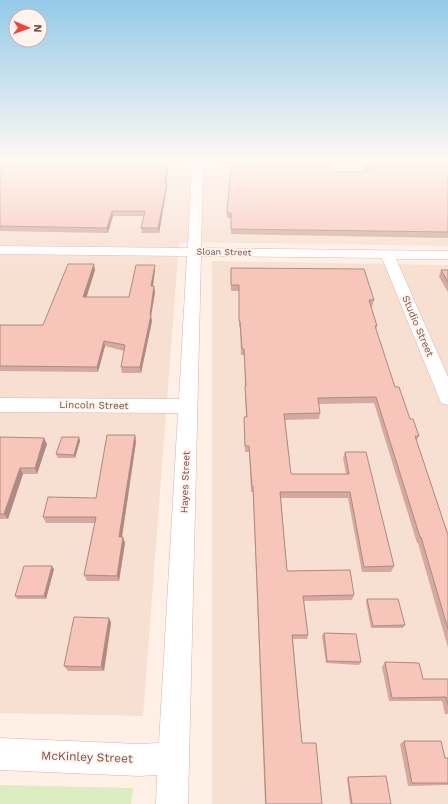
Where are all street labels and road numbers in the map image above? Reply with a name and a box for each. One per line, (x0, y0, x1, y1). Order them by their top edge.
street label: Sloan Street (197, 247, 252, 257)
street label: Studio Street (400, 294, 436, 359)
street label: Lincoln Street (59, 399, 129, 411)
street label: Hayes Street (178, 450, 192, 513)
street label: McKinley Street (41, 748, 133, 766)

